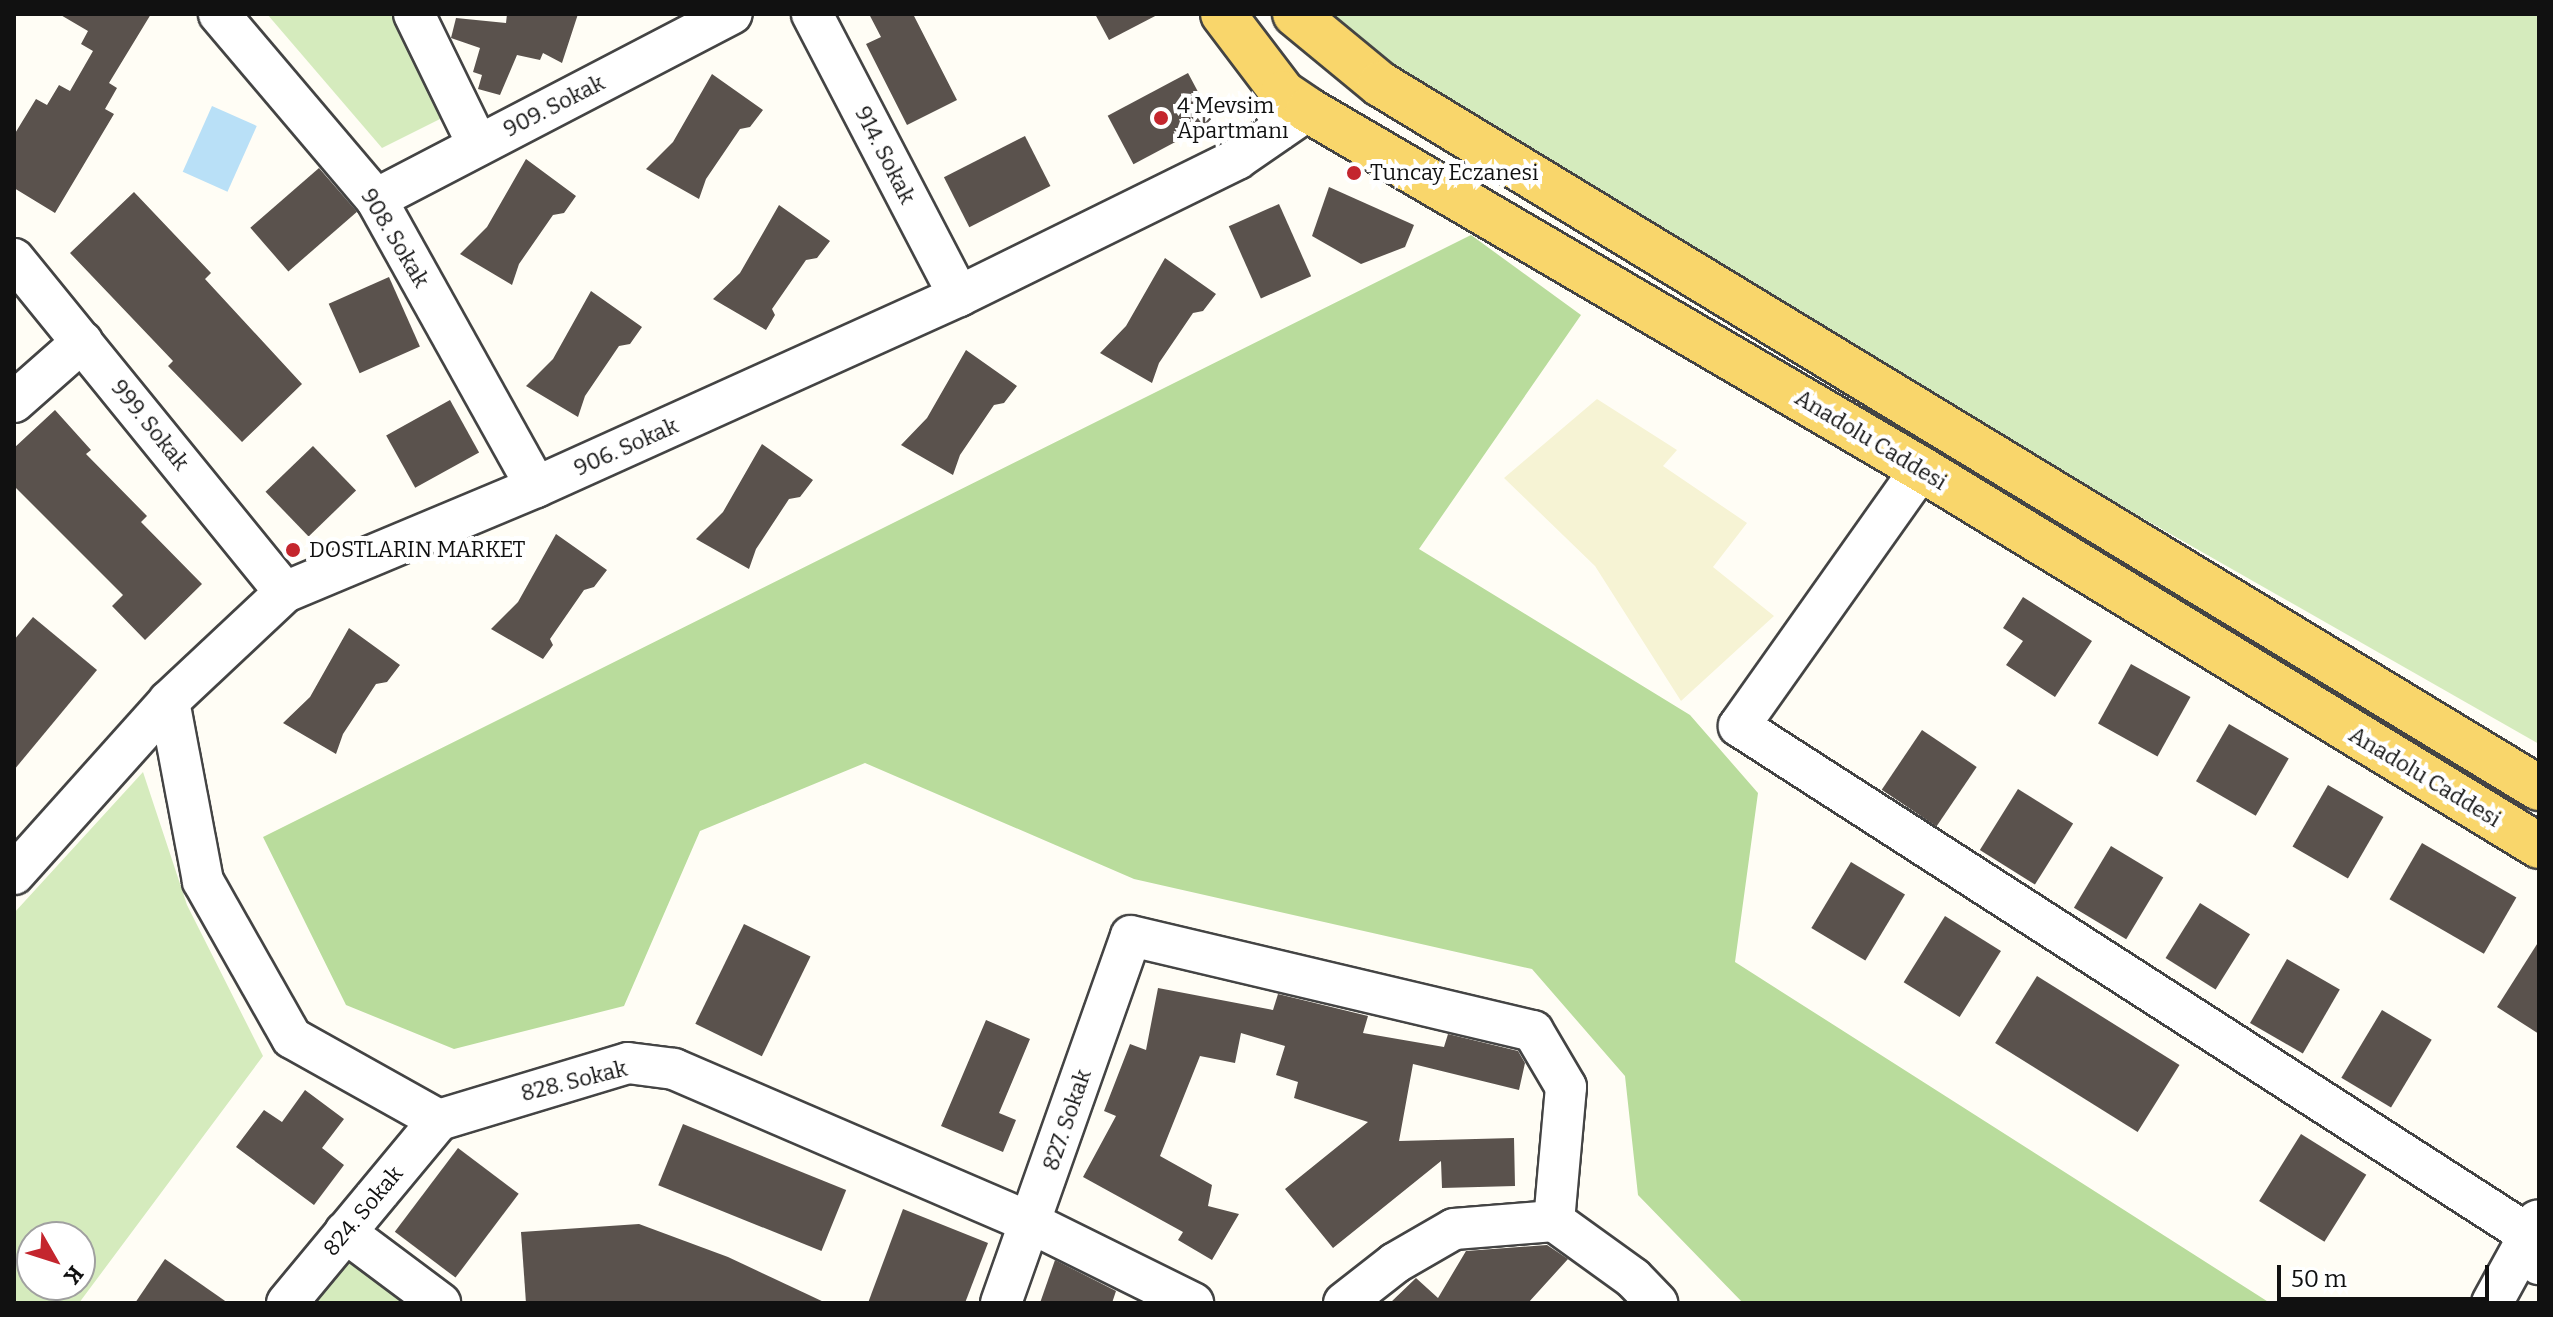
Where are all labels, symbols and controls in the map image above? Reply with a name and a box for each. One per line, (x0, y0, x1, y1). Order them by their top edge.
street label: 909. Sokak (499, 69, 609, 143)
place label: 4 Mevsim Apartmanı (1177, 92, 1288, 144)
street label: 914. Sokak (849, 102, 921, 208)
marker: 4 Mevsim Apartmanı (1152, 109, 1170, 127)
place label: Tuncay Eczanesi (1370, 160, 1539, 186)
marker: Tuncay Eczanesi (1345, 164, 1363, 182)
street label: 908. Sokak (355, 184, 435, 292)
street label: 999. Sokak (106, 375, 194, 475)
street label: Anadolu Caddesi (1790, 384, 1952, 496)
street label: 906. Sokak (570, 412, 682, 482)
place label: DOSTLARIN MARKET (309, 537, 525, 563)
marker: DOSTLARIN MARKET (284, 541, 302, 559)
street label: Anadolu Caddesi (2344, 721, 2506, 833)
street label: 828. Sokak (518, 1055, 630, 1107)
street label: 827. Sokak (1037, 1066, 1097, 1174)
street label: 824. Sokak (318, 1161, 408, 1261)
north arrow (16, 1221, 96, 1301)
scale bar (2281, 1249, 2493, 1299)
text: K (58, 1261, 89, 1290)
text: 50 m (2291, 1265, 2347, 1293)

